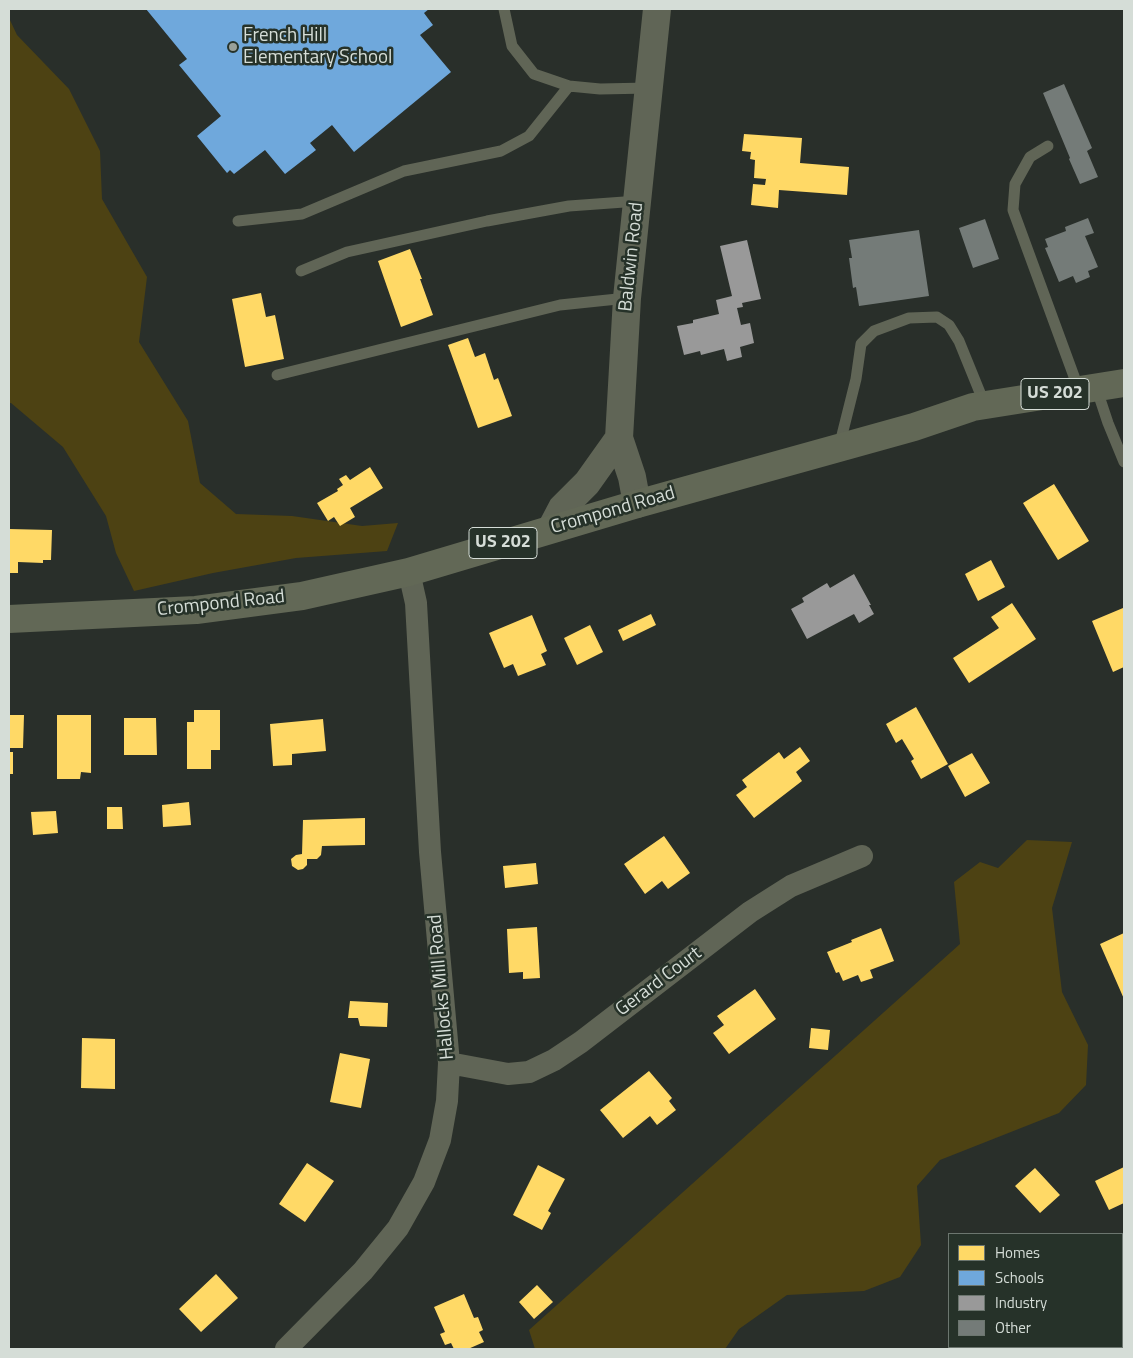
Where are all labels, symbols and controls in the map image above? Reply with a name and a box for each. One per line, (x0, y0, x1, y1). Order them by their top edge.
place label: French Hill Elementary School (243, 25, 392, 69)
marker: French Hill Elementary School (227, 41, 239, 53)
street label: Baldwin Road (615, 201, 649, 313)
road number: US 202 (1021, 378, 1089, 409)
street label: Crompond Road (548, 482, 678, 540)
road number: US 202 (469, 528, 537, 558)
street label: Crompond Road (156, 586, 286, 622)
street label: Hallocks Mill Road (424, 913, 460, 1061)
street label: Gerard Court (612, 942, 706, 1022)
legend (948, 1233, 1123, 1348)
text: Homes (995, 1241, 1040, 1264)
text: Schools (995, 1266, 1044, 1289)
text: Industry (995, 1291, 1047, 1314)
text: Other (995, 1316, 1031, 1339)

